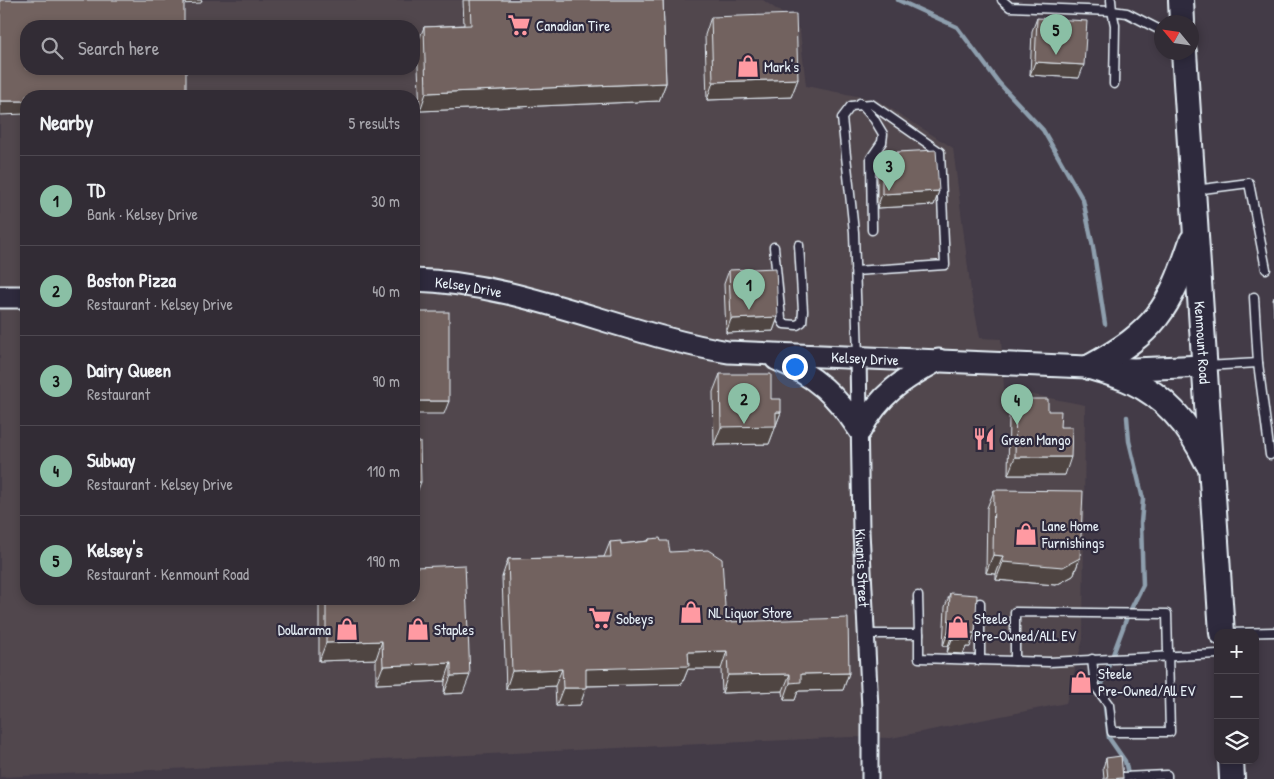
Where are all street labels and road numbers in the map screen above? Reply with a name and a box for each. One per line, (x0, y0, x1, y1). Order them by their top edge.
street label: Kelsey Drive (434, 271, 504, 302)
street label: Kenmount Road (1190, 300, 1216, 385)
street label: Kelsey Drive (831, 346, 899, 370)
street label: Kiwanis Street (850, 528, 875, 608)

